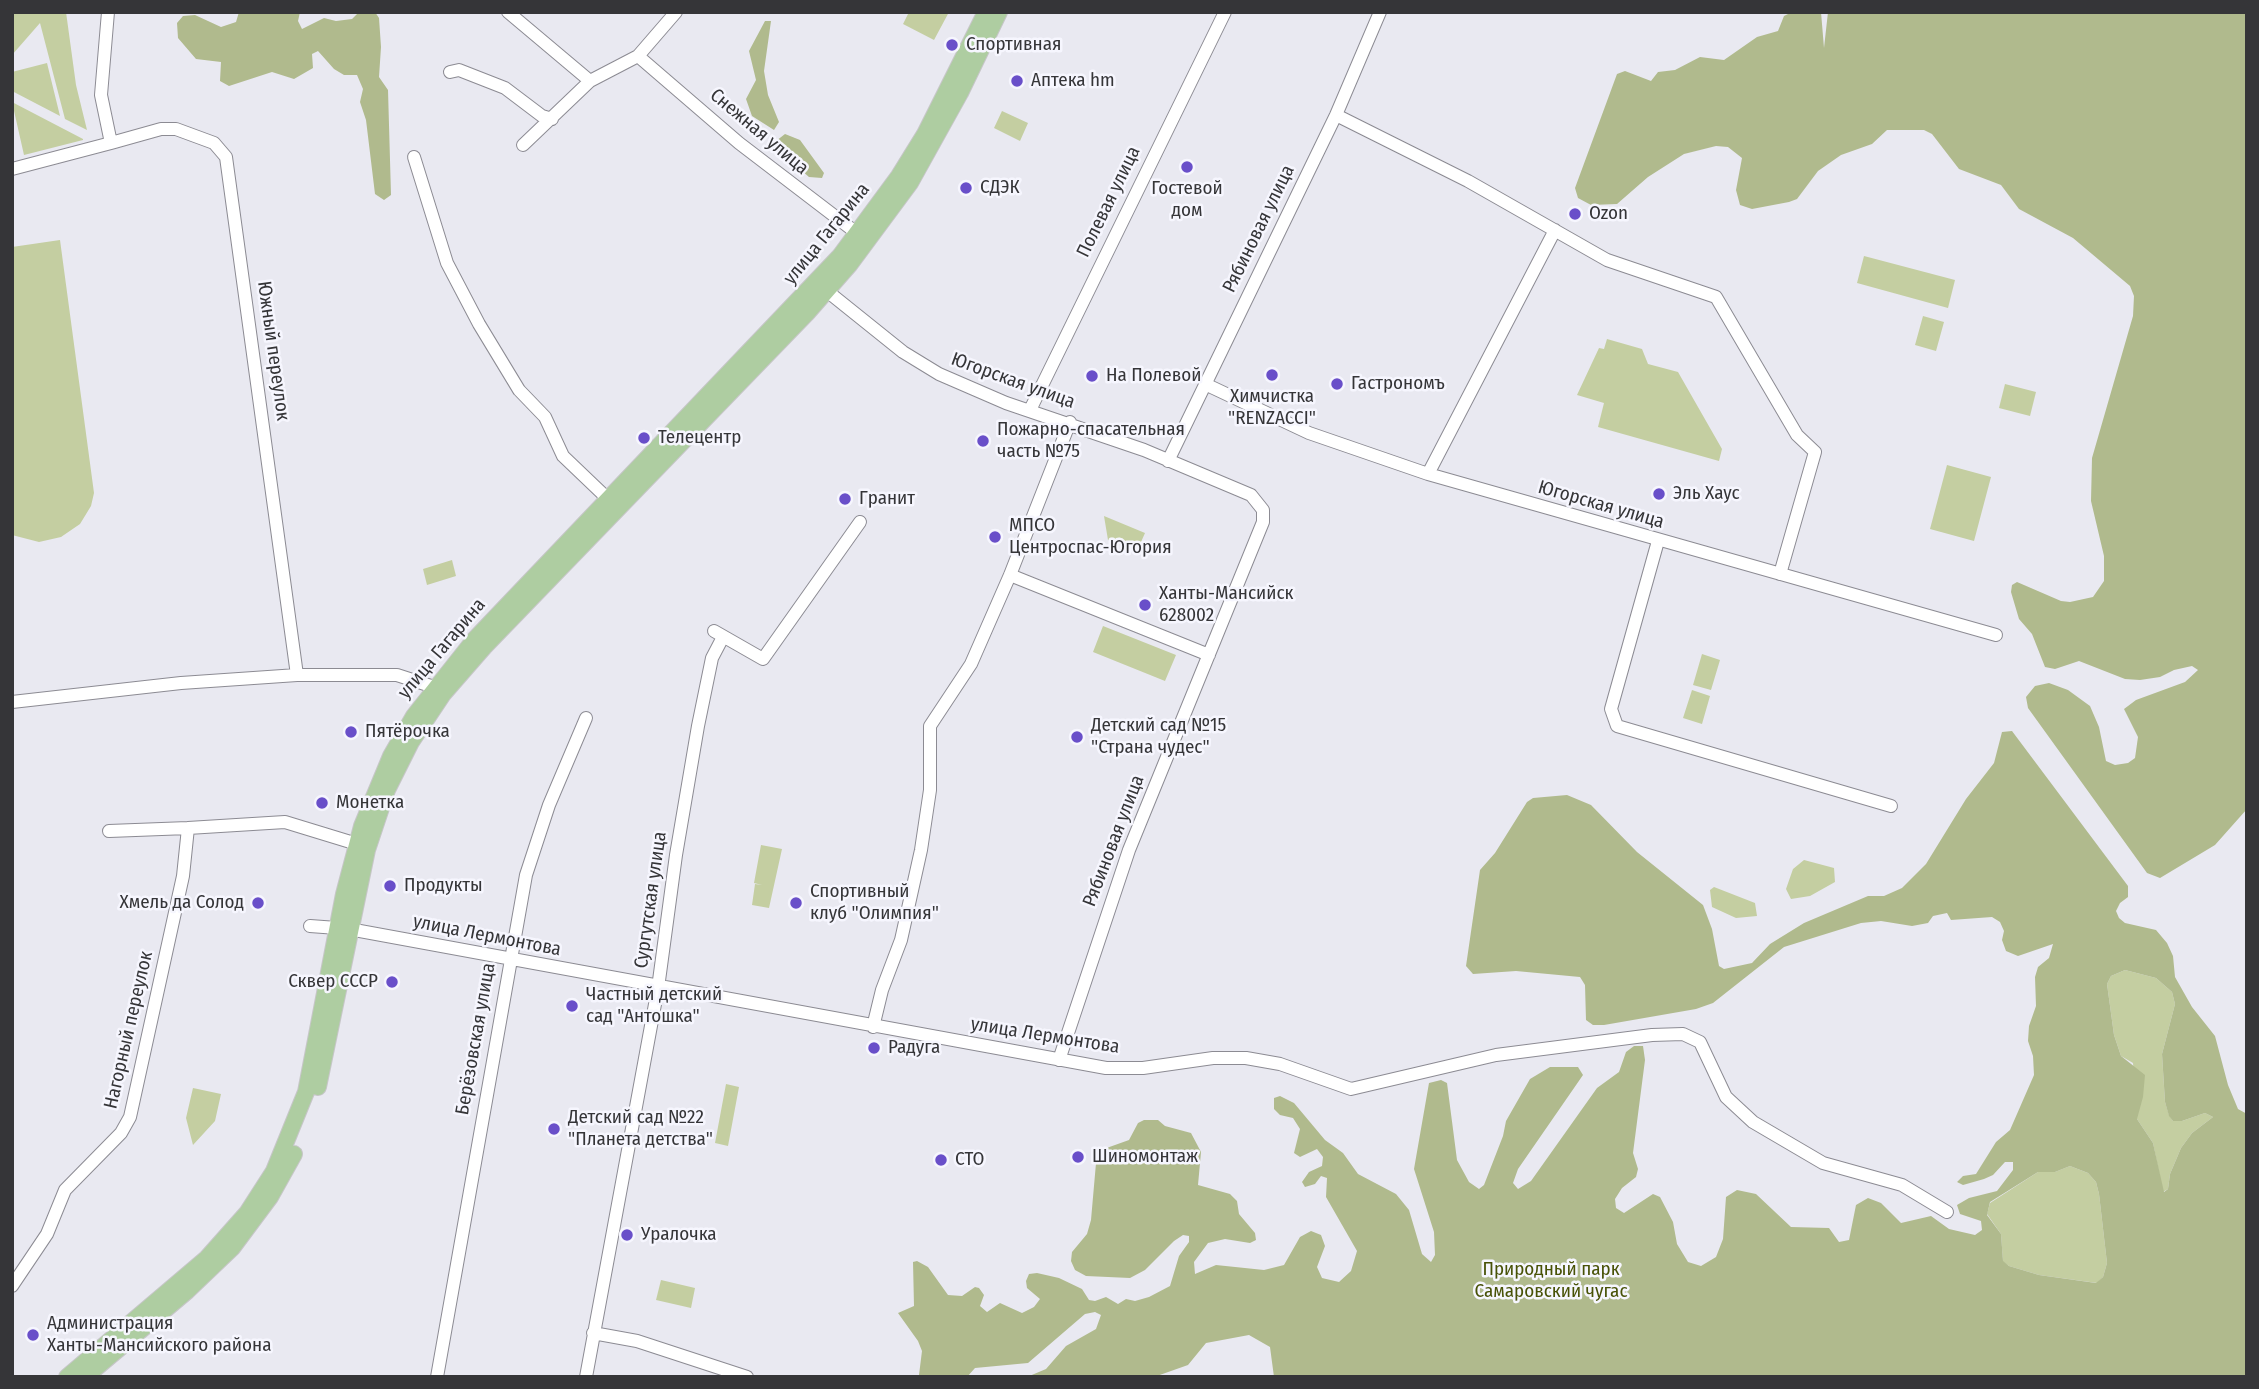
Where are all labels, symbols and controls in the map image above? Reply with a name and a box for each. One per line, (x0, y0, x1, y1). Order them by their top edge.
place label: Спортивная (966, 34, 1061, 56)
marker: Спортивная (944, 37, 960, 53)
place label: Аптека hm (1031, 70, 1115, 92)
marker: Аптека hm (1009, 73, 1025, 89)
street label: Снежная улица (705, 84, 813, 180)
street label: Полевая улица (1072, 143, 1146, 261)
marker: Гостевой дом (1179, 159, 1195, 175)
street label: Рябиновая улица (1218, 162, 1300, 296)
place label: СДЭК (980, 177, 1020, 199)
place label: Гостевой дом (1151, 178, 1223, 222)
street label: улица Гагарина (779, 179, 875, 289)
marker: СДЭК (958, 180, 974, 196)
place label: Ozon (1589, 203, 1628, 225)
marker: Ozon (1567, 206, 1583, 222)
street label: Южный переулок (252, 280, 294, 422)
street label: Югорская улица (948, 348, 1078, 414)
place label: На Полевой (1106, 365, 1201, 387)
marker: Химчистка "RENZACCI" (1264, 367, 1280, 383)
marker: На Полевой (1084, 368, 1100, 384)
place label: Гастрономъ (1351, 373, 1445, 395)
marker: Гастрономъ (1329, 376, 1345, 392)
place label: Химчистка "RENZACCI" (1228, 386, 1316, 430)
place label: Пожарно-спасательная часть №75 (997, 419, 1185, 463)
place label: Телецентр (658, 427, 741, 449)
marker: Телецентр (636, 430, 652, 446)
marker: Пожарно-спасательная часть №75 (975, 433, 991, 449)
street label: Югорская улица (1535, 476, 1667, 534)
place label: Эль Хаус (1673, 483, 1740, 505)
marker: Эль Хаус (1651, 486, 1667, 502)
place label: Гранит (859, 488, 915, 510)
marker: Гранит (837, 491, 853, 507)
place label: МПСО Центроспас-Югория (1009, 515, 1172, 559)
marker: МПСО Центроспас-Югория (987, 529, 1003, 545)
place label: Ханты-Мансийск 628002 (1159, 583, 1293, 627)
street label: улица Гагарина (393, 594, 491, 704)
marker: Ханты-Мансийск 628002 (1137, 597, 1153, 613)
place label: Детский сад №15 "Страна чудес" (1091, 715, 1226, 759)
place label: Пятёрочка (365, 721, 450, 743)
marker: Пятёрочка (343, 724, 359, 740)
marker: Детский сад №15 "Страна чудес" (1069, 729, 1085, 745)
street label: Рябиновая улица (1078, 772, 1150, 910)
place label: Монетка (336, 792, 404, 814)
marker: Монетка (314, 795, 330, 811)
street label: Сургутская улица (630, 830, 672, 970)
place label: Продукты (404, 875, 483, 897)
marker: Продукты (382, 878, 398, 894)
place label: Спортивный клуб "Олимпия" (810, 881, 939, 925)
place label: Хмель да Солод (119, 892, 244, 914)
marker: Хмель да Солод (250, 895, 266, 911)
marker: Спортивный клуб "Олимпия" (788, 895, 804, 911)
street label: улица Лермонтова (411, 910, 563, 962)
street label: Нагорный переулок (100, 949, 158, 1111)
street label: Берёзовская улица (451, 961, 501, 1117)
place label: Сквер СССР (288, 971, 378, 993)
marker: Сквер СССР (384, 974, 400, 990)
place label: Частный детский сад "Антошка" (586, 984, 722, 1028)
marker: Частный детский сад "Антошка" (564, 998, 580, 1014)
street label: улица Лермонтова (969, 1013, 1121, 1059)
place label: Радуга (888, 1037, 940, 1059)
marker: Радуга (866, 1040, 882, 1056)
place label: Детский сад №22 "Планета детства" (568, 1107, 713, 1151)
marker: Детский сад №22 "Планета детства" (546, 1121, 562, 1137)
place label: Шиномонтаж (1092, 1146, 1198, 1168)
place label: СТО (955, 1149, 985, 1171)
marker: Шиномонтаж (1070, 1149, 1086, 1165)
marker: СТО (933, 1152, 949, 1168)
place label: Уралочка (641, 1224, 717, 1246)
marker: Уралочка (619, 1227, 635, 1243)
park label: Природный парк Самаровский чугас (1474, 1259, 1628, 1303)
place label: Администрация Ханты-Мансийского района (47, 1313, 272, 1357)
marker: Администрация Ханты-Мансийского района (25, 1327, 41, 1343)

